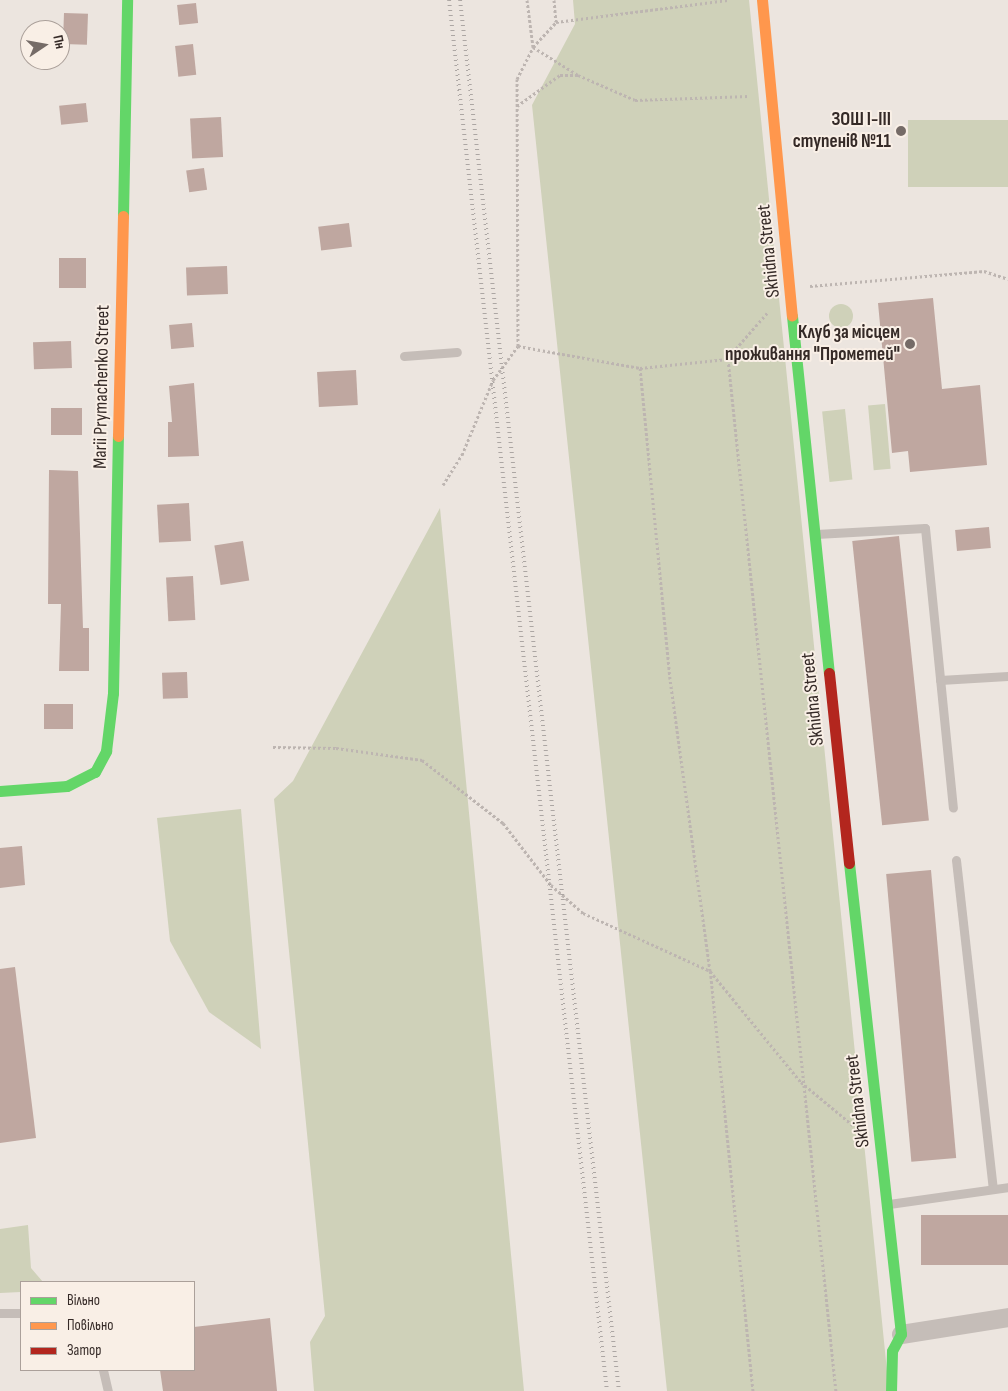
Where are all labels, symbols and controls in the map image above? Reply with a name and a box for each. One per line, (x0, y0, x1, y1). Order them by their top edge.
north arrow (20, 20, 70, 70)
text: Пн (49, 34, 69, 50)
place label: ЗОШ І-ІІІ ступенів №11 (793, 109, 891, 153)
marker: ЗОШ І-ІІІ ступенів №11 (895, 125, 907, 137)
street label: Skhidna Street (753, 203, 785, 299)
street label: Marii Prymachenko Street (89, 305, 115, 469)
place label: Клуб за місцем проживання "Прометей" (725, 322, 900, 366)
marker: Клуб за місцем проживання "Прометей" (904, 338, 916, 350)
street label: Skhidna Street (797, 651, 829, 747)
street label: Skhidna Street (841, 1053, 875, 1149)
legend (20, 1281, 195, 1371)
text: Вільно (67, 1291, 100, 1310)
text: Повільно (67, 1316, 113, 1335)
text: Затор (67, 1341, 101, 1360)

